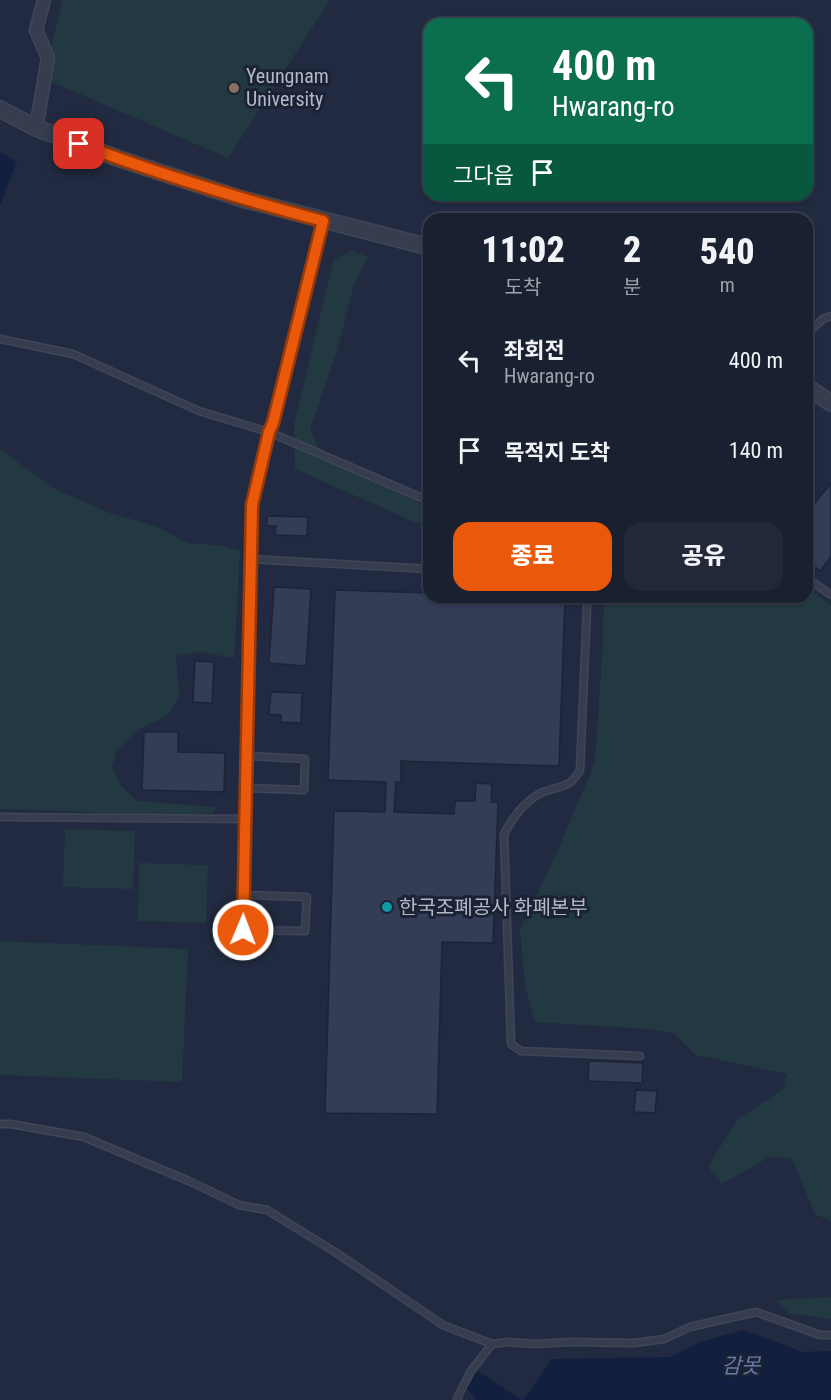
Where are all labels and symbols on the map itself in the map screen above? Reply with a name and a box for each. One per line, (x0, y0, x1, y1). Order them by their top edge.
place label: Yeungnam University (246, 64, 329, 111)
marker: Yeungnam University (227, 81, 241, 95)
pin (53, 118, 104, 169)
place label: 한국조폐공사 화폐본부 (399, 895, 588, 919)
position arrow (211, 898, 275, 962)
marker: 한국조폐공사 화폐본부 (380, 900, 394, 914)
water label: 감못 (722, 1354, 762, 1378)

